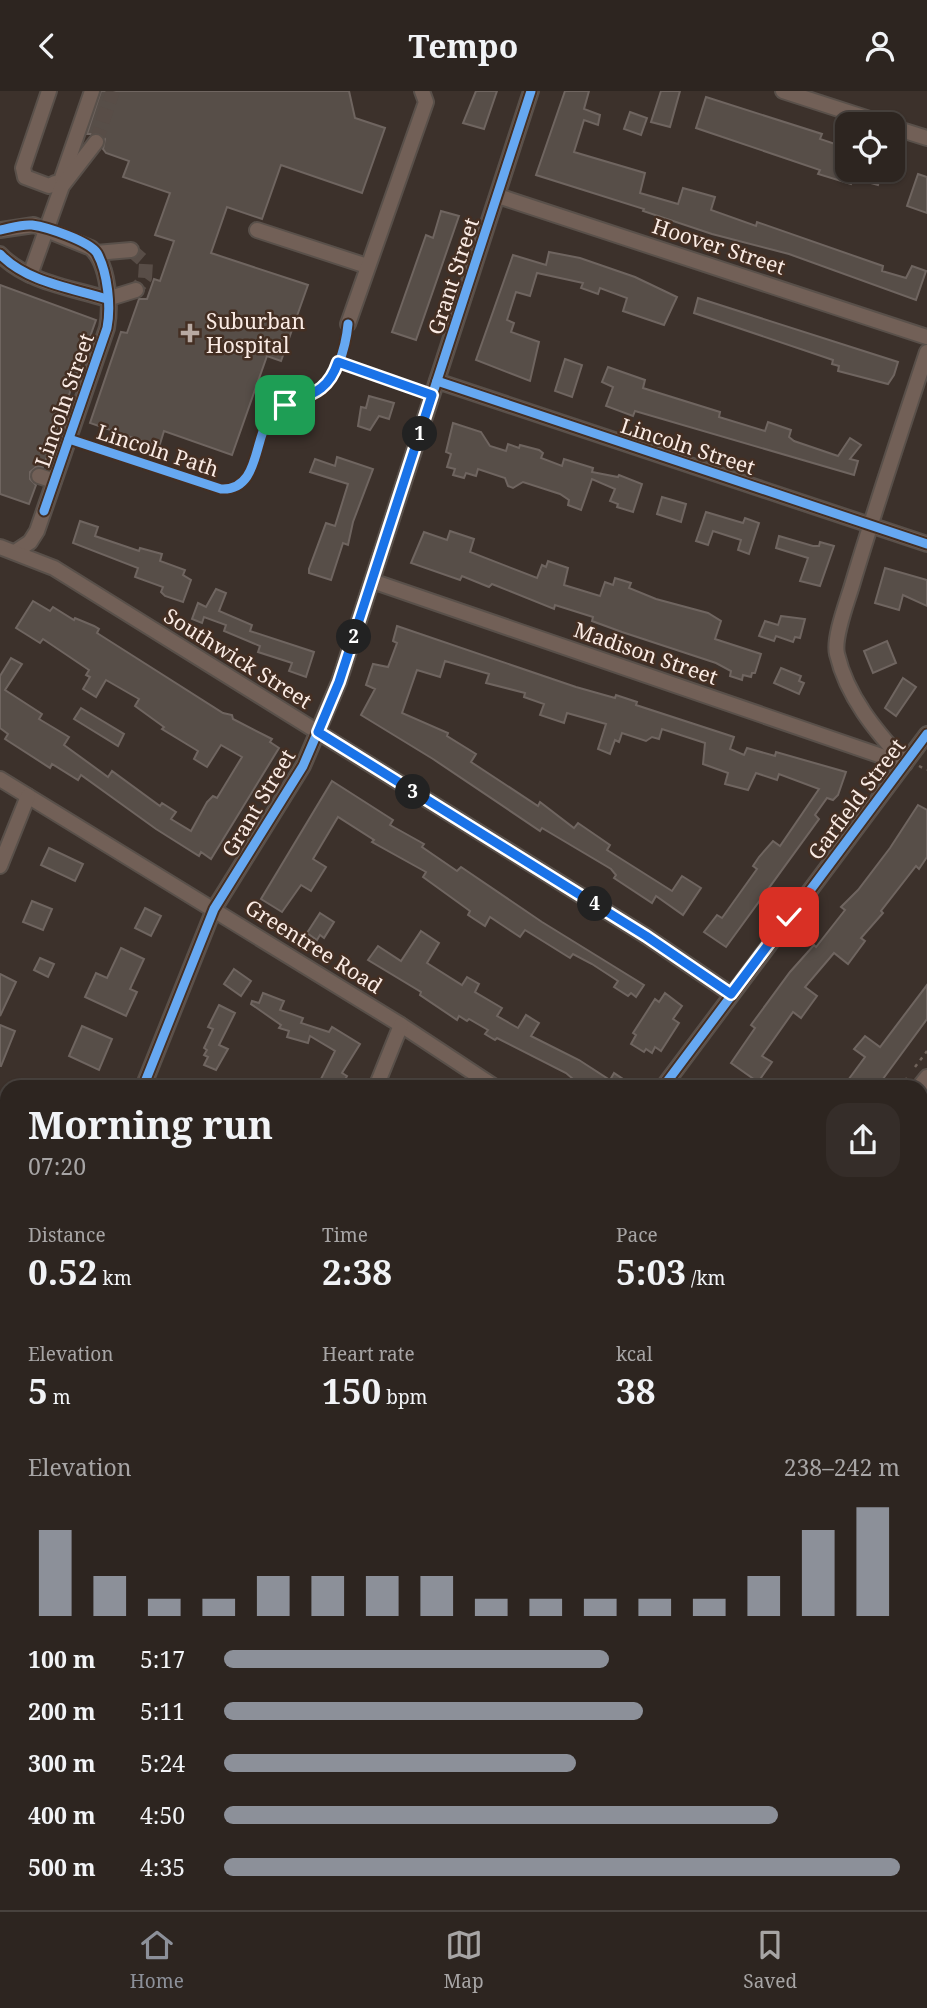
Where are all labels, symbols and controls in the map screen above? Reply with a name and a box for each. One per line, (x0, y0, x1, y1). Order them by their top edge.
text: Tempo (409, 24, 518, 67)
icon: back (28, 27, 66, 65)
icon: person (861, 27, 899, 65)
map controls (835, 112, 905, 182)
button: locate (835, 112, 905, 182)
street label: Hoover Street (649, 211, 789, 281)
street label: Grant Street (421, 214, 485, 338)
place label: Suburban Hospital (206, 307, 305, 359)
marker: Suburban Hospital (180, 323, 200, 343)
street label: Lincoln Street (28, 329, 100, 471)
pin (255, 375, 315, 435)
icon: arrive (266, 386, 304, 424)
street label: Lincoln Street (617, 411, 759, 481)
street label: Lincoln Path (93, 417, 223, 483)
pin: 1 (402, 417, 438, 451)
text: 1 (414, 420, 425, 446)
street label: Southwick Street (159, 601, 317, 715)
street label: Madison Street (570, 615, 722, 691)
pin: 2 (336, 619, 372, 655)
text: 2 (348, 623, 359, 649)
street label: Garfield Street (801, 733, 911, 865)
street label: Grant Street (215, 744, 301, 862)
pin: 3 (396, 775, 430, 809)
text: 3 (407, 778, 418, 804)
pin: 4 (578, 887, 612, 921)
pin (759, 887, 819, 947)
text: 4 (589, 890, 600, 916)
street label: Greentree Road (240, 893, 388, 999)
icon: check (770, 898, 808, 936)
text: Morning run (28, 1098, 273, 1150)
button: share (826, 1103, 900, 1177)
text: 07:20 (28, 1150, 86, 1182)
text: Distance (28, 1222, 106, 1248)
text: Time (322, 1222, 368, 1248)
text: Pace (616, 1222, 658, 1248)
text: 0.52 (28, 1248, 98, 1295)
text: 2:38 (322, 1248, 392, 1295)
text: 5:03 (616, 1248, 686, 1295)
text: km (98, 1265, 132, 1291)
text: /km (686, 1265, 725, 1291)
text: Elevation (28, 1341, 114, 1367)
text: Heart rate (322, 1341, 415, 1367)
text: kcal (616, 1341, 653, 1367)
text: 5 (28, 1367, 48, 1414)
text: 150 (322, 1367, 381, 1414)
text: 38 (616, 1367, 656, 1414)
text: m (48, 1384, 71, 1410)
text: bpm (381, 1384, 428, 1410)
text: Elevation (28, 1451, 132, 1483)
text: 238–242 m (784, 1451, 900, 1483)
text: 100 m (28, 1643, 96, 1675)
text: 5:17 (140, 1643, 185, 1675)
text: 200 m (28, 1695, 96, 1727)
text: 5:11 (140, 1695, 185, 1727)
text: 300 m (28, 1747, 96, 1779)
text: 5:24 (140, 1747, 185, 1779)
text: 400 m (28, 1799, 96, 1831)
text: 4:50 (140, 1799, 185, 1831)
text: 500 m (28, 1851, 96, 1883)
text: 4:35 (140, 1851, 185, 1883)
tab: Home (130, 1926, 184, 1994)
tab: Map (444, 1926, 484, 1994)
tab: Saved (743, 1926, 797, 1994)

